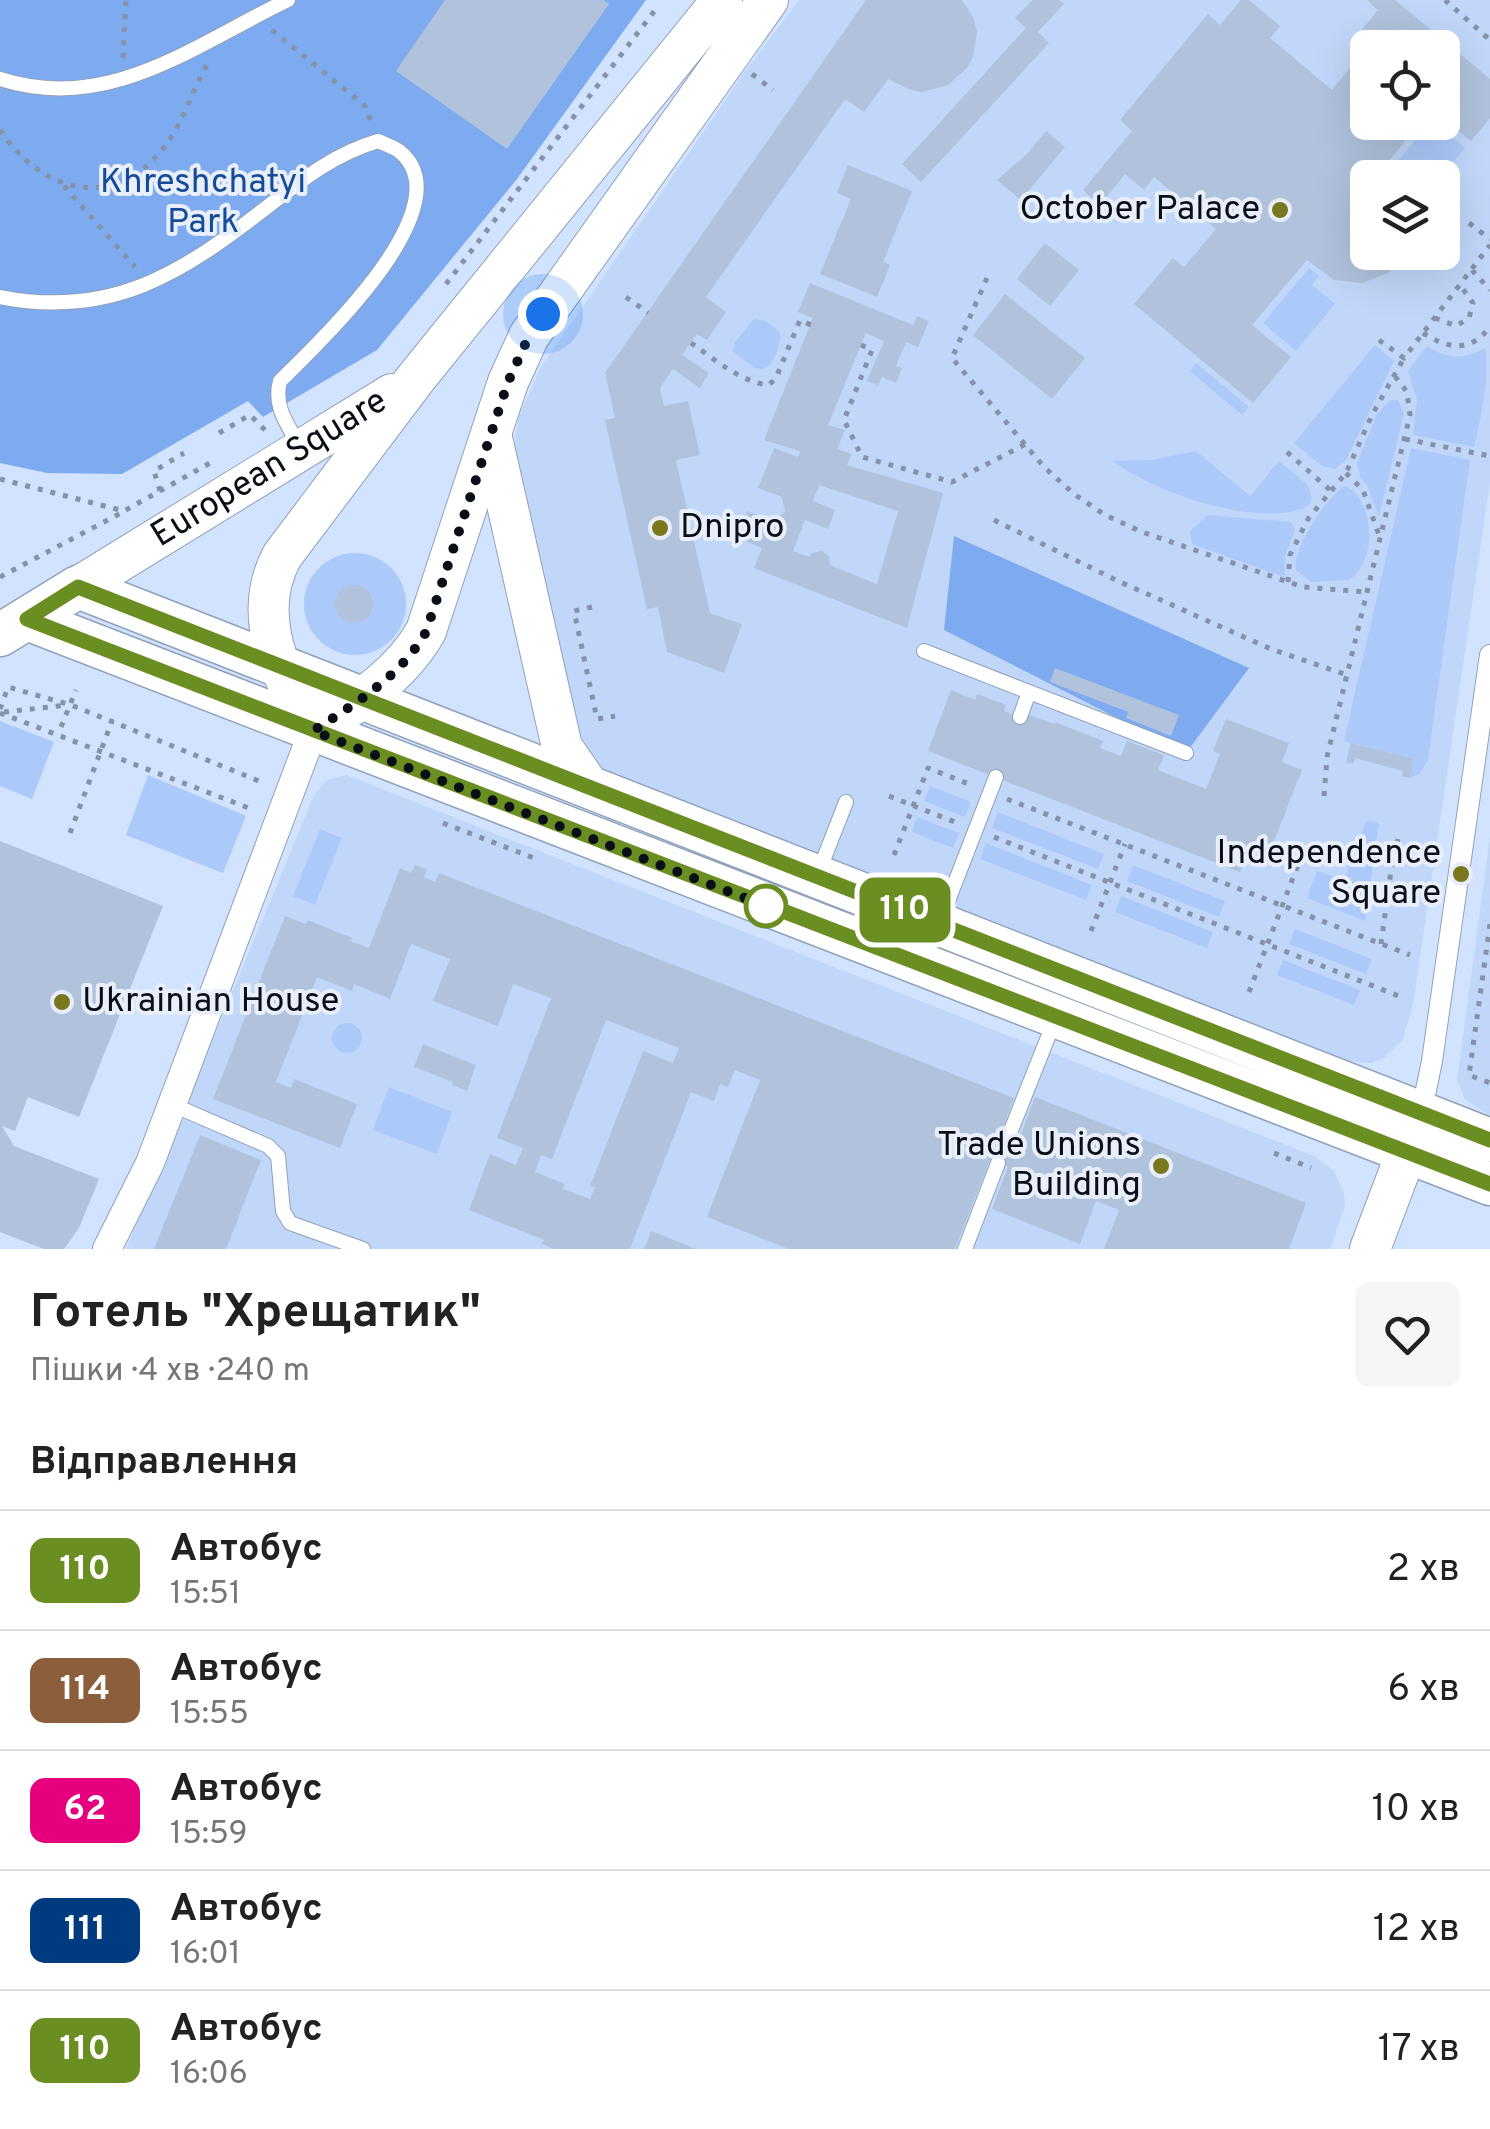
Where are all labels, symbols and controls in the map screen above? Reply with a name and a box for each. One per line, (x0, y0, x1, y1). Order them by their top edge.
map controls (1350, 30, 1460, 270)
button: locate (1350, 30, 1460, 140)
button: layers (1350, 160, 1460, 270)
park label: Khreshchatyi Park (100, 161, 306, 245)
place label: October Palace (1020, 188, 1260, 232)
marker: October Palace (1269, 199, 1291, 221)
your location (518, 289, 568, 339)
street label: European Square (143, 380, 396, 558)
place label: Dnipro (680, 506, 784, 550)
marker: Dnipro (649, 517, 671, 539)
place label: Independence Square (1217, 832, 1441, 916)
marker: Independence Square (1450, 863, 1472, 885)
line badge: 110 (848, 878, 962, 942)
unlabelled marker (745, 885, 787, 927)
text: 110 (879, 888, 931, 932)
place label: Ukrainian House (82, 980, 339, 1024)
marker: Ukrainian House (51, 991, 73, 1013)
place label: Trade Unions Building (937, 1124, 1141, 1208)
marker: Trade Unions Building (1150, 1155, 1172, 1177)
button: heart (1355, 1282, 1460, 1387)
text: Готель "Хрещатик" (30, 1284, 481, 1344)
text: Пішки · 4 хв · 240 m (30, 1352, 310, 1392)
text: Відправлення (30, 1439, 298, 1488)
text: Автобус (170, 1526, 323, 1575)
text: 2 хв (1387, 1546, 1460, 1595)
text: 110 (59, 1548, 111, 1592)
text: 15:51 (170, 1575, 241, 1615)
text: Автобус (170, 1646, 323, 1695)
text: 6 хв (1387, 1666, 1460, 1715)
text: 114 (60, 1668, 110, 1712)
text: 15:55 (170, 1695, 249, 1735)
text: Автобус (170, 1766, 323, 1815)
text: 10 хв (1371, 1786, 1460, 1835)
text: 62 (64, 1788, 106, 1832)
text: 15:59 (170, 1815, 248, 1855)
text: Автобус (170, 1886, 323, 1935)
text: 12 хв (1373, 1906, 1460, 1955)
text: 111 (64, 1908, 106, 1952)
text: 16:01 (170, 1935, 241, 1975)
text: Автобус (170, 2006, 323, 2055)
text: 17 хв (1378, 2026, 1460, 2075)
text: 110 (59, 2028, 111, 2072)
text: 16:06 (170, 2055, 248, 2095)

